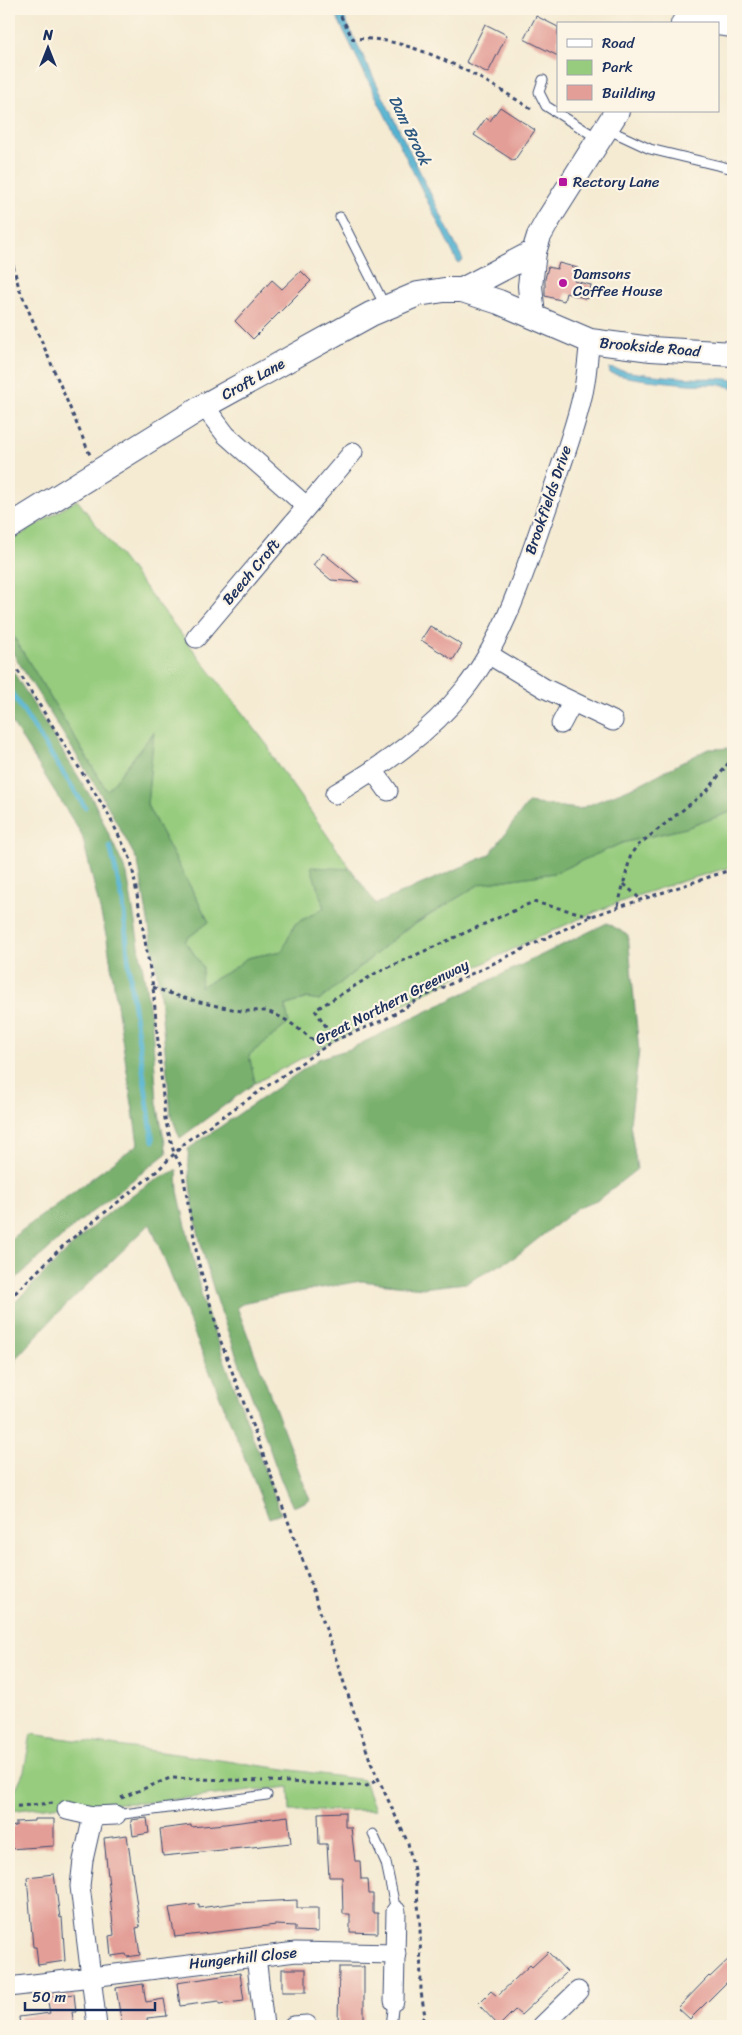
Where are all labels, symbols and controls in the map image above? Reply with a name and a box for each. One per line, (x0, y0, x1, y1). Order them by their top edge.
north arrow (22, 22, 72, 72)
legend (557, 22, 720, 112)
text: N (42, 23, 53, 48)
text: Road (602, 30, 635, 56)
text: Park (602, 54, 633, 80)
text: Building (602, 80, 656, 106)
water label: Dam Brook (380, 90, 440, 172)
place label: Rectory Lane (573, 169, 660, 195)
marker: Rectory Lane (557, 176, 569, 188)
place label: Damsons Coffee House (573, 261, 663, 304)
marker: Damsons Coffee House (557, 277, 569, 289)
street label: Brookside Road (599, 330, 702, 364)
street label: Croft Lane (216, 351, 290, 407)
street label: Brookfields Drive (517, 442, 579, 558)
street label: Beech Croft (215, 533, 287, 611)
street label: Great Northern Greenway (310, 952, 474, 1052)
street label: Hungerhill Close (188, 1939, 299, 1977)
scale bar (25, 1980, 155, 2012)
text: 50 m (32, 1984, 67, 2010)

